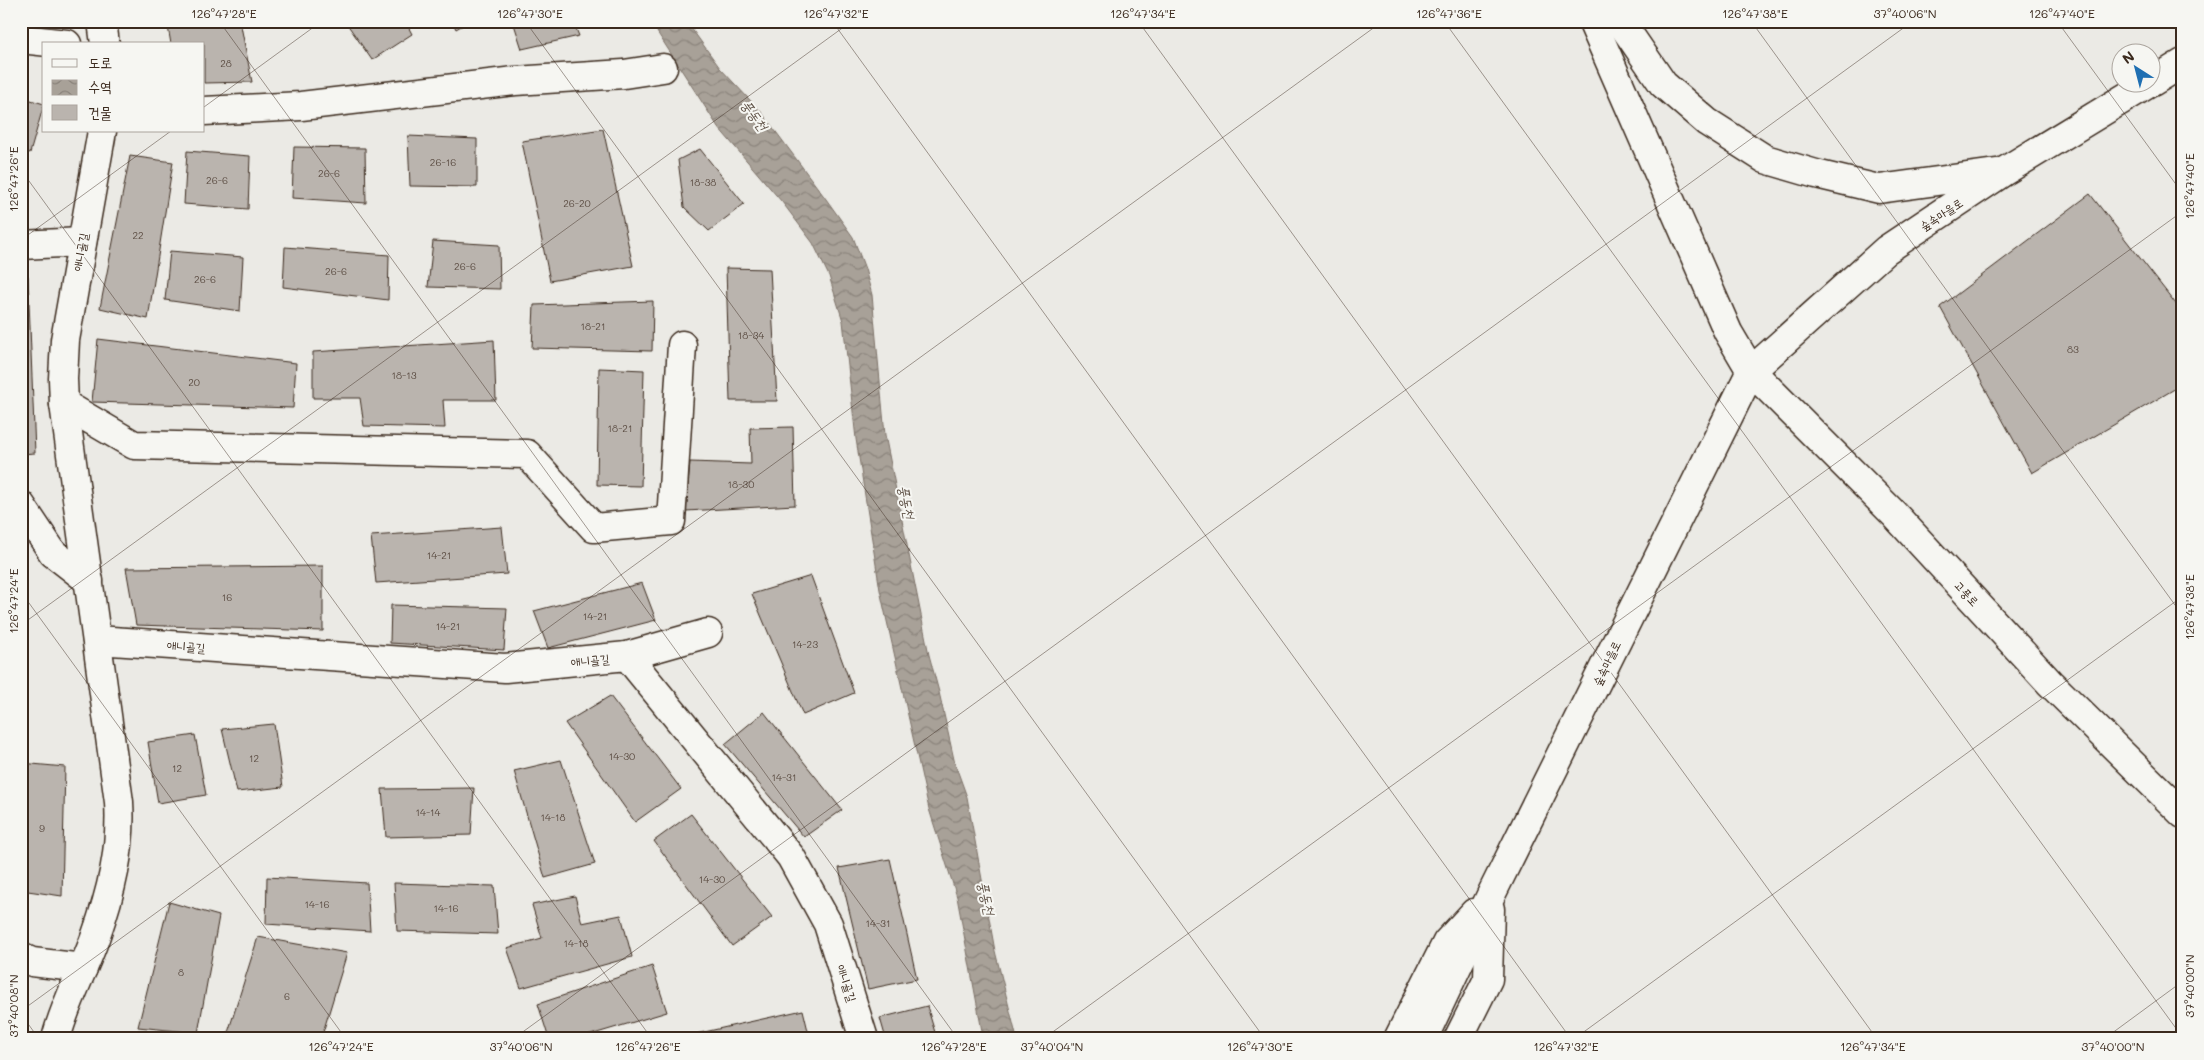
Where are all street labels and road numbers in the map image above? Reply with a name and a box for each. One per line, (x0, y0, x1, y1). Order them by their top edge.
street label: 숲속마을로 (1916, 194, 1966, 234)
street label: 애니골길 (69, 231, 91, 272)
street label: 고풍로 (1951, 577, 1983, 609)
street label: 애니골길 (166, 637, 206, 655)
street label: 숲속마을로 (1588, 638, 1624, 688)
street label: 애니골길 (570, 650, 610, 670)
street label: 애니골길 (833, 962, 861, 1004)

